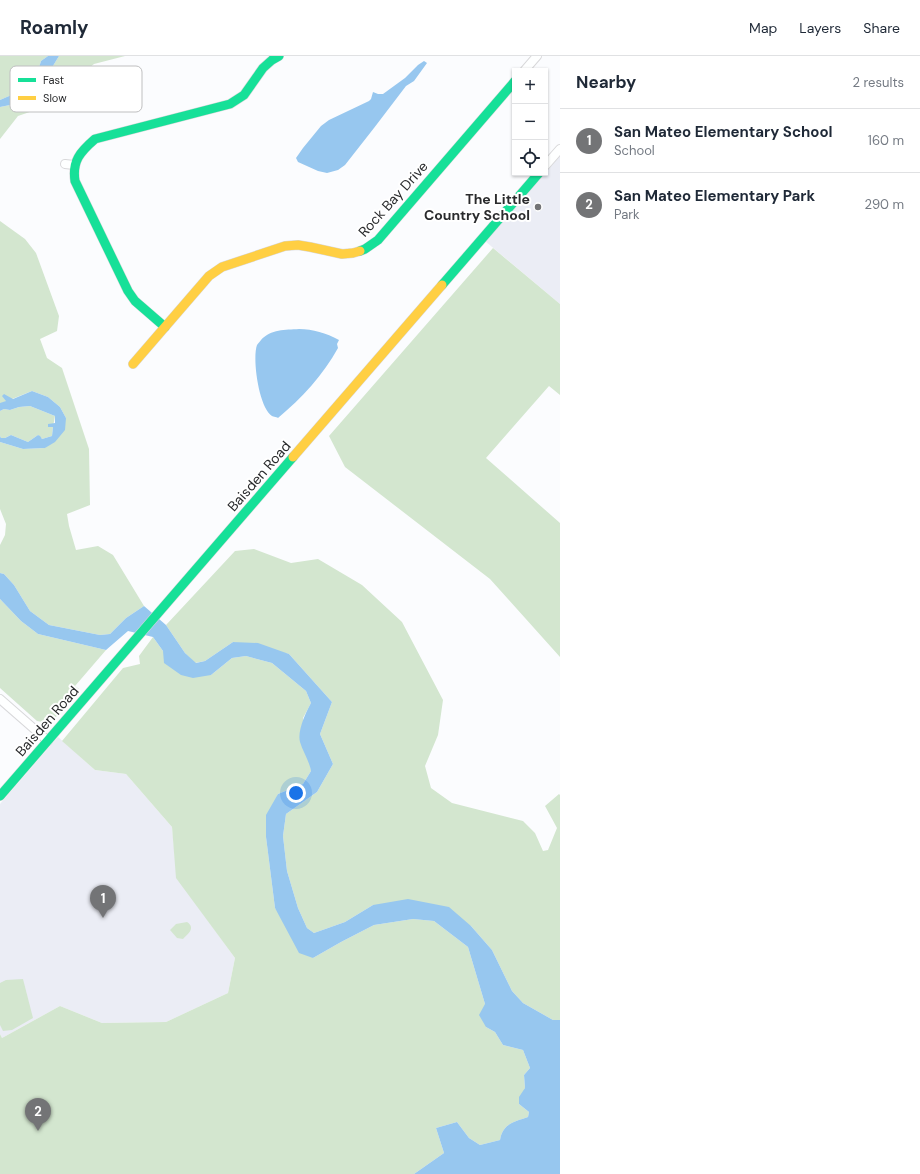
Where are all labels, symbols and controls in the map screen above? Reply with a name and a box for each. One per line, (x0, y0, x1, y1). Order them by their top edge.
text: Roamly (20, 15, 89, 40)
text: Map (749, 19, 777, 37)
text: Layers (799, 19, 841, 37)
text: Share (863, 19, 900, 37)
legend (10, 66, 142, 112)
map controls (512, 68, 548, 176)
button: + (512, 68, 548, 104)
text: Nearby (576, 71, 636, 93)
text: Fast (43, 73, 64, 87)
text: 2 results (853, 74, 904, 91)
text: Slow (43, 91, 67, 105)
button: − (512, 104, 548, 140)
text: San Mateo Elementary School (614, 122, 833, 142)
text: 1 (587, 132, 591, 149)
text: 160 m (868, 132, 904, 149)
button: locate (512, 140, 548, 176)
text: School (614, 142, 655, 159)
street label: Rock Bay Drive (354, 157, 432, 241)
text: San Mateo Elementary Park (614, 186, 815, 206)
place label: The Little Country School (424, 190, 530, 224)
text: 2 (585, 196, 593, 213)
text: 290 m (865, 196, 904, 213)
marker: The Little Country School (533, 202, 543, 212)
text: Park (614, 206, 640, 223)
street label: Baisden Road (223, 437, 295, 515)
street label: Baisden Road (11, 682, 83, 760)
your location (286, 783, 306, 803)
pin: 1 (90, 885, 116, 918)
pin: 2 (25, 1098, 51, 1131)

